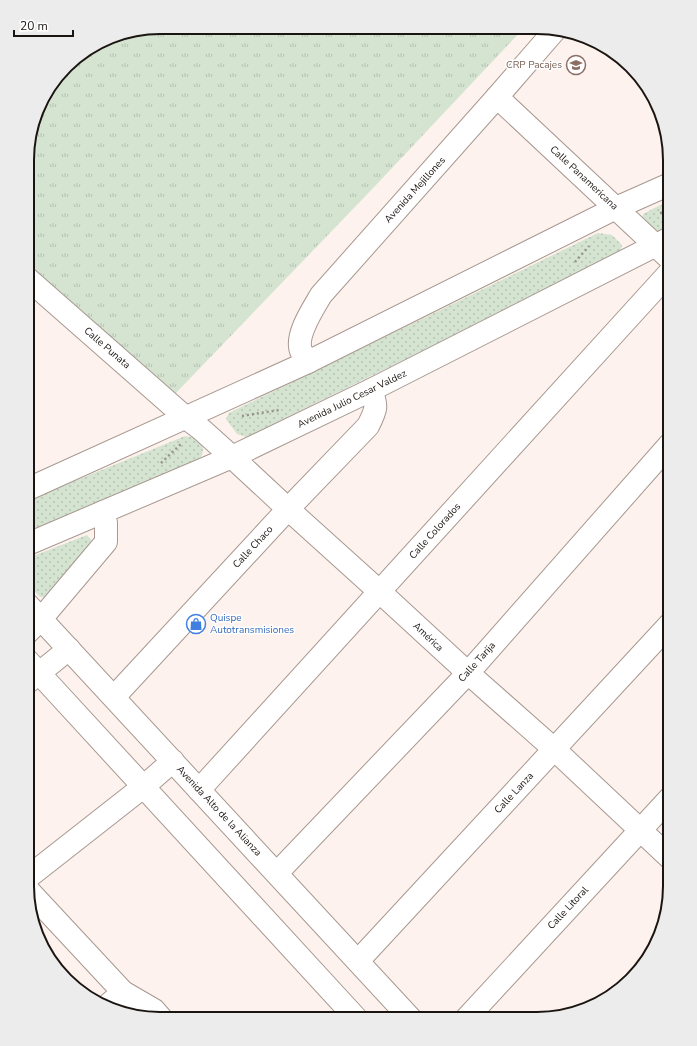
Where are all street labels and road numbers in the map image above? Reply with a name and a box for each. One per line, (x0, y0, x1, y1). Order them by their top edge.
street label: Calle Panamericana (547, 143, 621, 213)
street label: Avenida Mejillones (381, 154, 449, 226)
street label: Calle Punata (81, 324, 133, 372)
street label: Avenida Julio Cesar Valdez (295, 366, 409, 432)
street label: Calle Colorados (406, 500, 464, 562)
street label: Calle Chaco (230, 522, 277, 571)
street label: América (410, 619, 446, 655)
street label: Calle Tarija (455, 639, 499, 685)
street label: Avenida Alto de la Alianza (173, 763, 265, 859)
street label: Calle Lanza (491, 769, 537, 817)
street label: Calle Litoral (544, 883, 592, 933)

